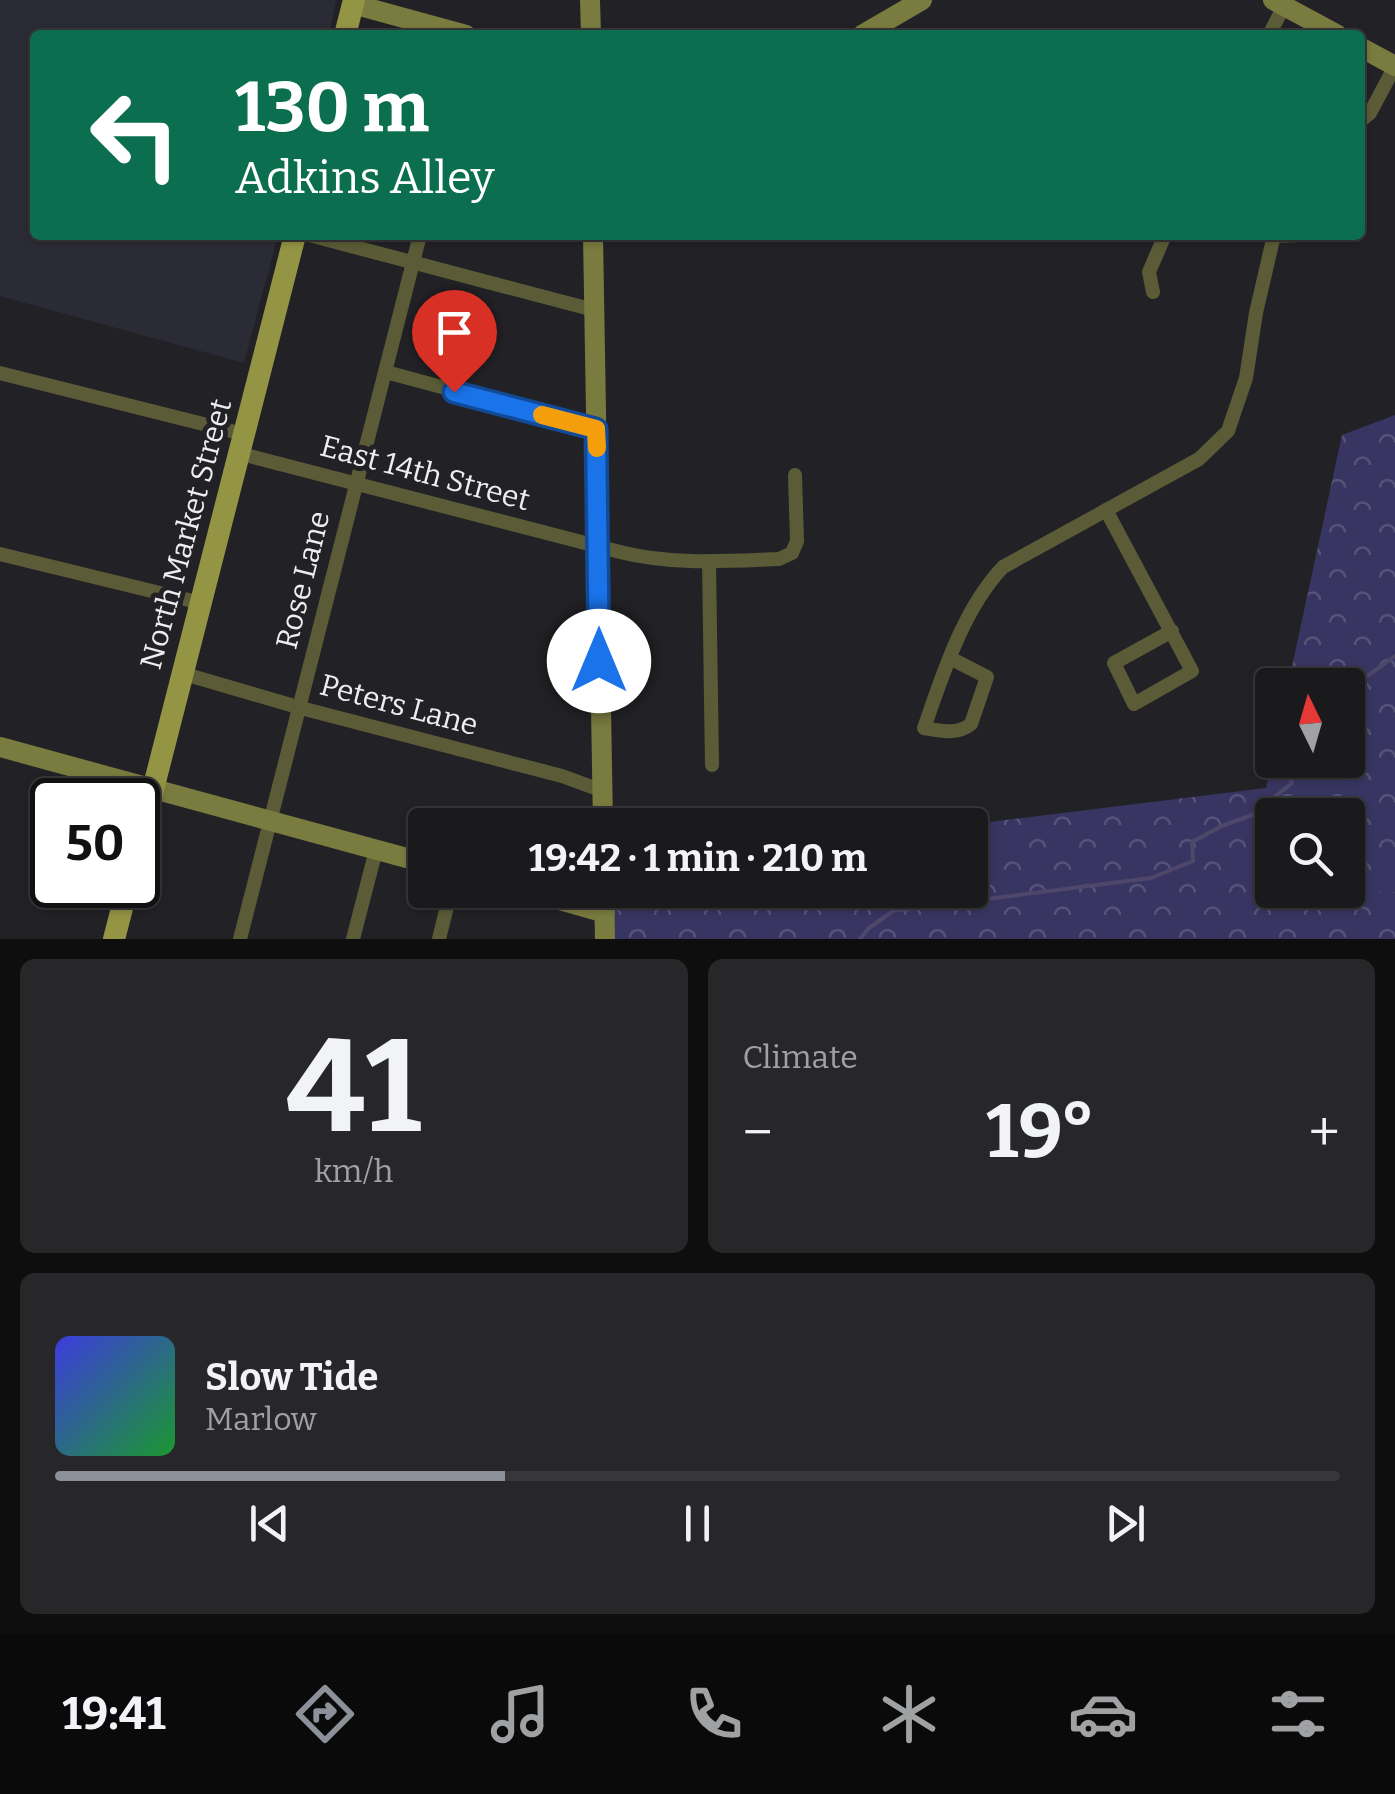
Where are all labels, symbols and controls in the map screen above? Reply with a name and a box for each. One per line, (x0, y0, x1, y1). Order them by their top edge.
text: 130 m (235, 66, 429, 150)
icon: left (70, 70, 200, 200)
text: Adkins Alley (235, 151, 495, 205)
pin (412, 290, 497, 393)
icon: arrive (427, 305, 482, 360)
street label: North Market Street (133, 395, 239, 673)
street label: East 14th Street (316, 428, 534, 518)
street label: Rose Lane (268, 507, 338, 653)
position arrow (547, 609, 651, 713)
street label: Peters Lane (316, 667, 482, 743)
north arrow (1255, 668, 1365, 778)
map controls (1255, 668, 1365, 908)
speed limit sign: 50 (30, 778, 160, 908)
button: search (1255, 798, 1365, 908)
text: 19:42 · 1 min · 210 m (529, 835, 867, 881)
text: 41 (286, 1009, 421, 1165)
text: Climate (743, 1038, 858, 1076)
text: 19° (986, 1087, 1095, 1177)
text: − (743, 1100, 773, 1166)
text: + (1309, 1100, 1340, 1166)
text: km/h (314, 1152, 393, 1190)
text: Slow Tide (205, 1354, 378, 1400)
text: Marlow (205, 1400, 317, 1438)
icon: previous (242, 1496, 297, 1551)
icon: pause (670, 1496, 725, 1551)
icon: next (1098, 1496, 1153, 1551)
icon: directions (290, 1679, 360, 1749)
icon: music (485, 1679, 555, 1749)
icon: phone (679, 1679, 749, 1749)
icon: climate (874, 1679, 944, 1749)
icon: car (1068, 1679, 1138, 1749)
icon: filters (1263, 1679, 1333, 1749)
text: 19:41 (62, 1687, 166, 1741)

